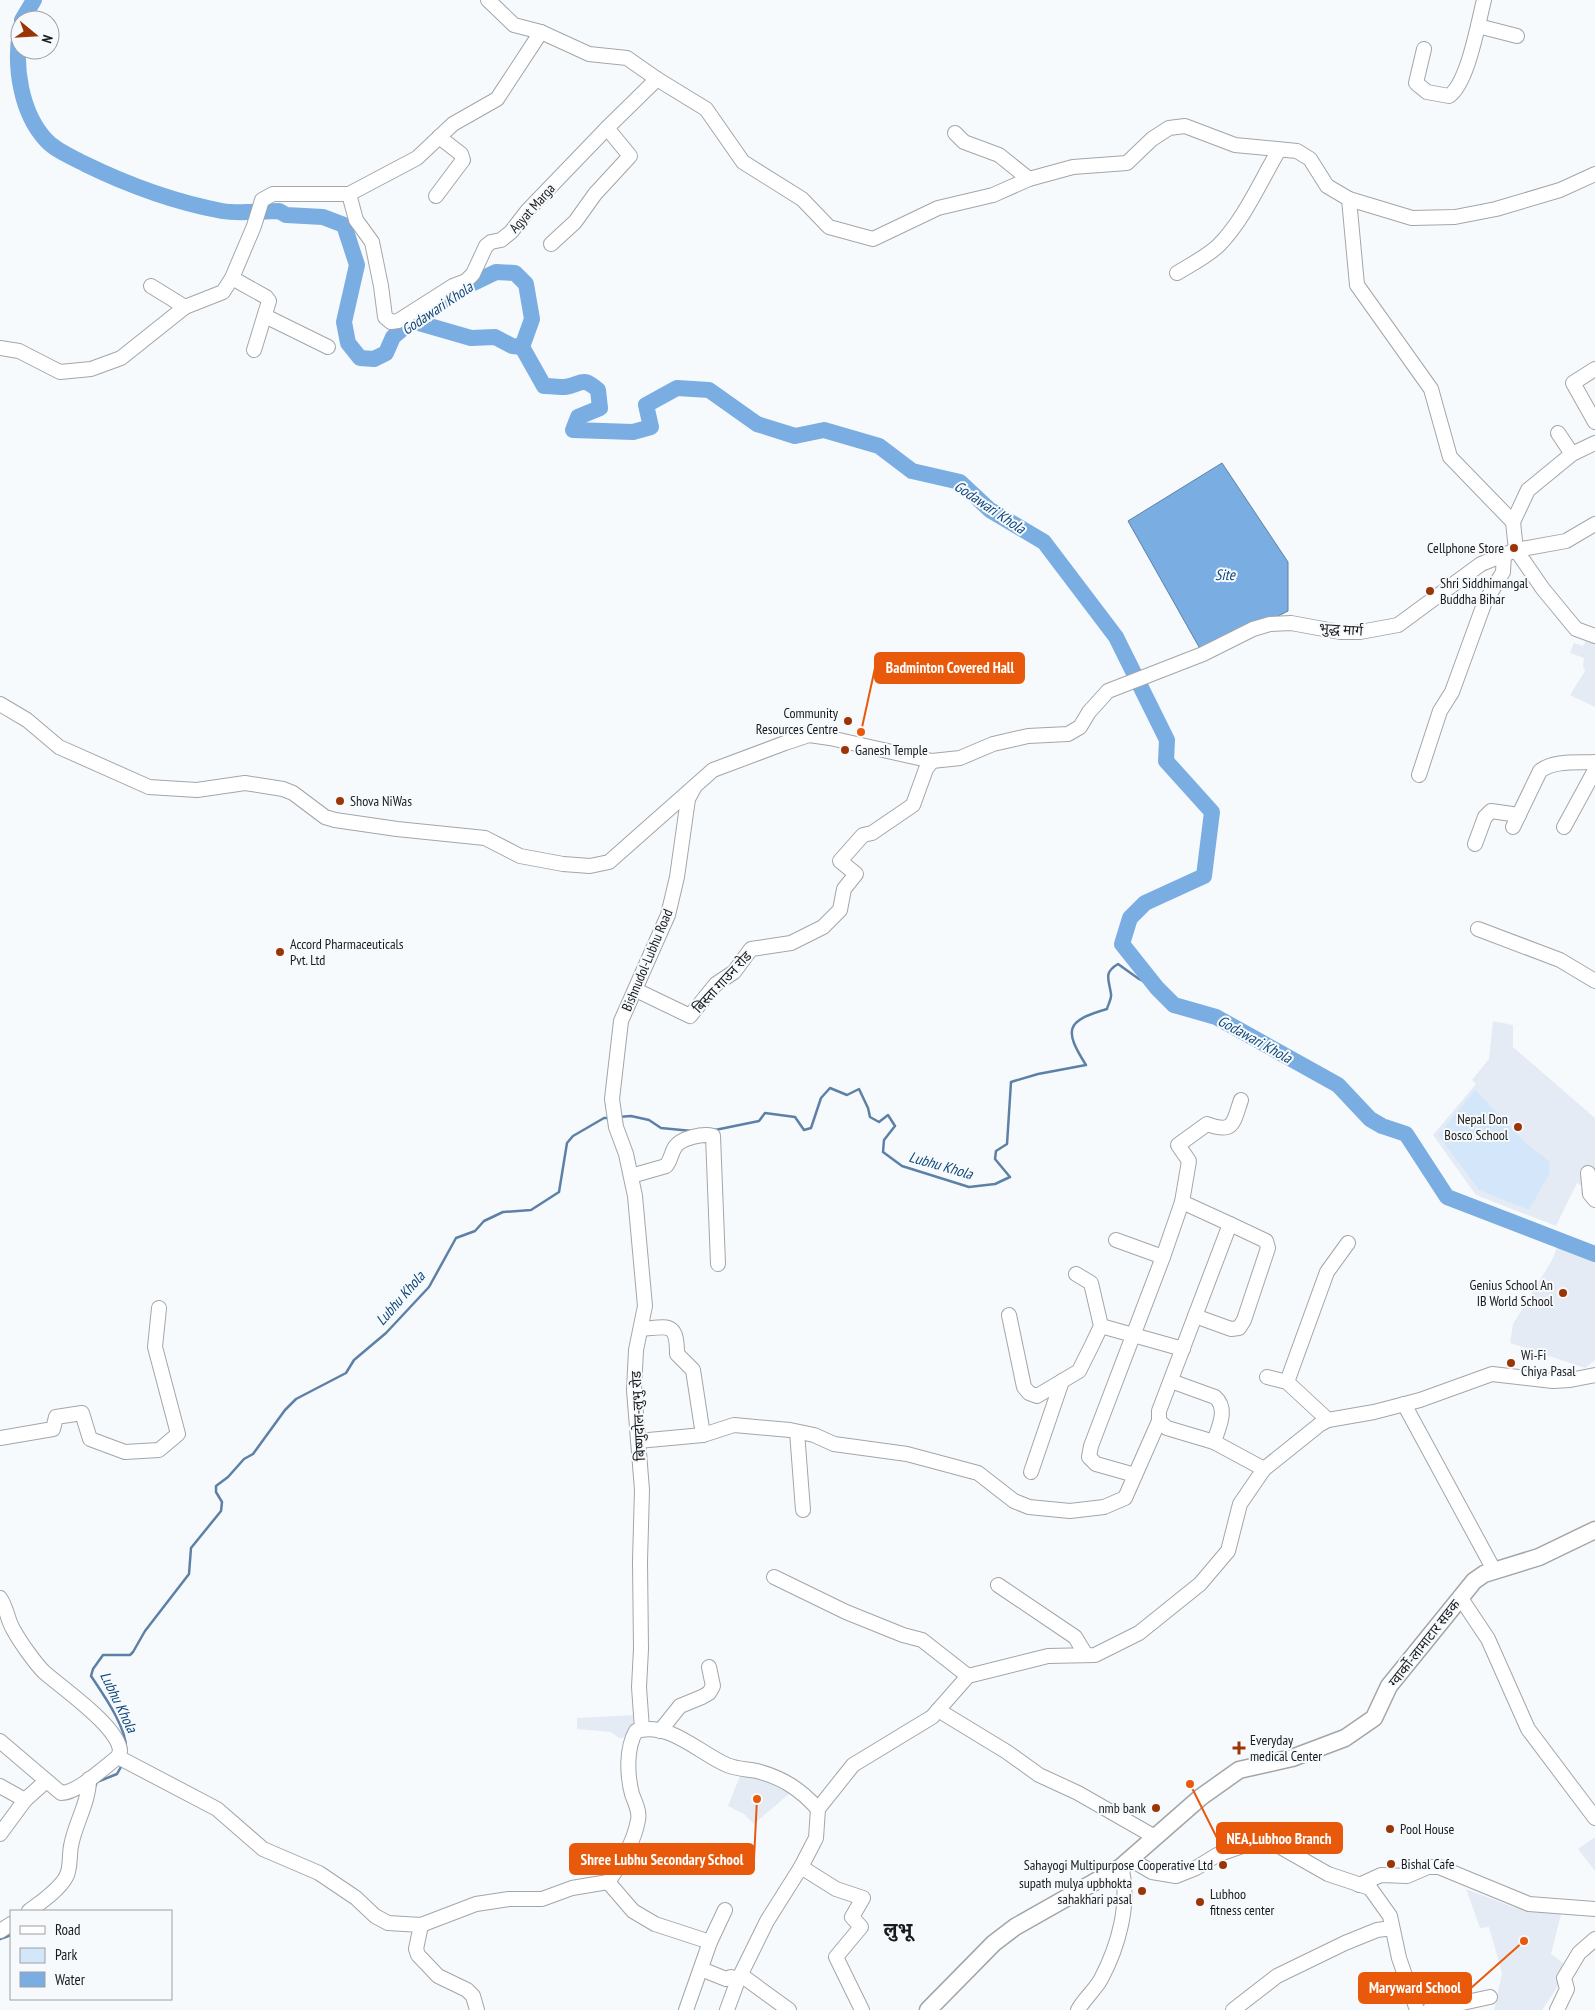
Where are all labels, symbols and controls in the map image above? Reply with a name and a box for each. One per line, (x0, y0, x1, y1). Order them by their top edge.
north arrow (10, 10, 60, 60)
text: N (38, 33, 57, 45)
street label: Agyat Marga (505, 180, 559, 236)
water label: Godawari Khola (398, 277, 477, 339)
water label: Godawari Khola (951, 476, 1030, 538)
place label: Cellphone Store (1427, 539, 1504, 557)
marker: Cellphone Store (1508, 542, 1520, 554)
water label: Site (1215, 565, 1236, 584)
place label: Shri Siddhimangal Buddha Bihar (1440, 574, 1529, 608)
marker: Shri Siddhimangal Buddha Bihar (1424, 585, 1436, 597)
street label: भुद्ध मार्ग (1318, 618, 1365, 641)
callout: Badminton Covered Hall (875, 653, 1024, 683)
text: Badminton Covered Hall (886, 658, 1014, 677)
place label: Community Resources Centre (756, 704, 839, 738)
marker: Community Resources Centre (842, 715, 854, 727)
place label: Ganesh Temple (855, 741, 928, 759)
marker: Ganesh Temple (839, 744, 851, 756)
place label: Shova NiWas (350, 792, 412, 810)
marker: Shova NiWas (334, 795, 346, 807)
street label: Bishnudol-Lubhu Road (617, 906, 677, 1014)
place label: Accord Pharmaceuticals Pvt. Ltd (290, 935, 404, 969)
marker: Accord Pharmaceuticals Pvt. Ltd (274, 946, 286, 958)
street label: बिस्ता गाउन रोड (689, 947, 756, 1017)
water label: Godawari Khola (1215, 1011, 1296, 1068)
place label: Nepal Don Bosco School (1444, 1110, 1509, 1144)
marker: Nepal Don Bosco School (1512, 1121, 1524, 1133)
water label: Lubhu Khola (907, 1147, 976, 1183)
water label: Lubhu Khola (371, 1266, 429, 1329)
place label: Genius School An IB World School (1470, 1276, 1554, 1310)
marker: Genius School An IB World School (1557, 1287, 1569, 1299)
place label: Wi-Fi Chiya Pasal (1521, 1346, 1576, 1380)
marker: Wi-Fi Chiya Pasal (1505, 1357, 1517, 1369)
street label: बिष्णुदोल-लुभु रोड (627, 1370, 650, 1461)
street label: ग्वार्को-लामाटार सडक (1384, 1596, 1464, 1690)
water label: Lubhu Khola (96, 1668, 142, 1736)
place label: Everyday medical Center (1250, 1731, 1322, 1765)
marker: Everyday medical Center (1232, 1741, 1246, 1755)
place label: nmb bank (1098, 1799, 1147, 1817)
marker: nmb bank (1150, 1802, 1162, 1814)
place label: Pool House (1400, 1820, 1455, 1838)
callout: NEA,Lubhoo Branch (1217, 1823, 1342, 1853)
marker: Pool House (1384, 1823, 1396, 1835)
text: NEA,Lubhoo Branch (1227, 1829, 1332, 1848)
callout: Shree Lubhu Secondary School (570, 1844, 754, 1874)
text: Shree Lubhu Secondary School (581, 1850, 744, 1869)
place label: Bishal Cafe (1401, 1855, 1455, 1873)
place label: Sahayogi Multipurpose Cooperative Ltd (1024, 1856, 1213, 1874)
marker: Bishal Cafe (1385, 1858, 1397, 1870)
marker: Sahayogi Multipurpose Cooperative Ltd (1217, 1859, 1229, 1871)
place label: supath mulya upbhokta sahakhari pasal (1019, 1874, 1133, 1908)
marker: supath mulya upbhokta sahakhari pasal (1136, 1885, 1148, 1897)
place label: Lubhoo fitness center (1210, 1885, 1275, 1919)
marker: Lubhoo fitness center (1194, 1896, 1206, 1908)
legend (10, 1910, 172, 2000)
district label: लुभू (884, 1917, 915, 1942)
text: Road (55, 1920, 81, 1939)
text: Park (55, 1945, 77, 1964)
text: Water (55, 1970, 86, 1989)
callout: Maryward School (1359, 1973, 1471, 2003)
text: Maryward School (1369, 1978, 1461, 1997)

